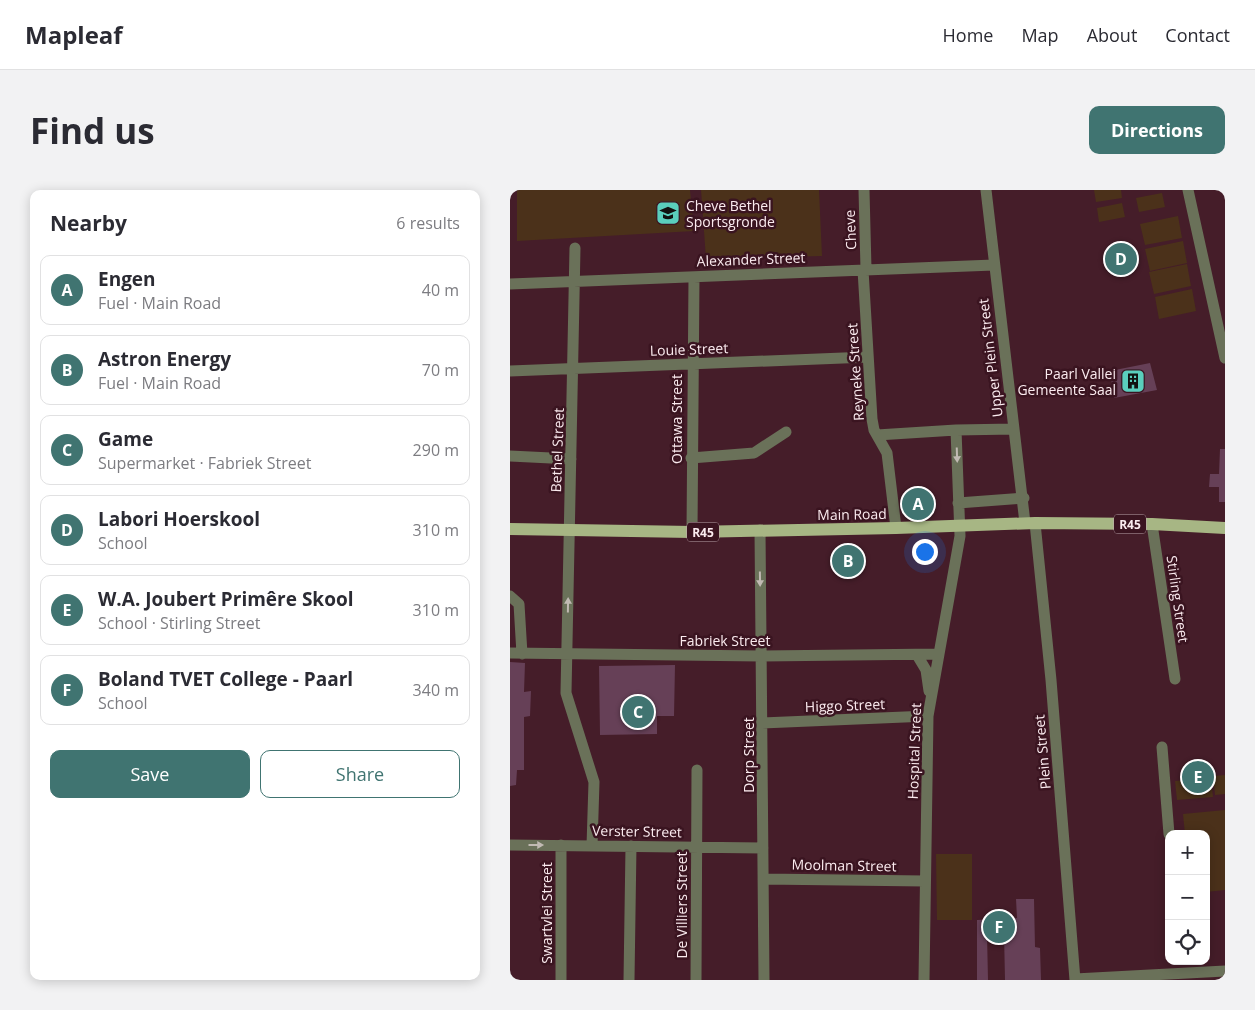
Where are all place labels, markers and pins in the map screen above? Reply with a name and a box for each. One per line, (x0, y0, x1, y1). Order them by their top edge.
place label: Cheve Bethel Sportsgronde (686, 196, 775, 231)
school or university icon: Cheve Bethel Sportsgronde (655, 200, 681, 226)
pin: D (1105, 240, 1137, 278)
place label: Paarl Vallei Gemeente Saal (1017, 364, 1116, 399)
building icon: Paarl Vallei Gemeente Saal (1120, 368, 1146, 394)
pin: A (902, 485, 934, 523)
pin: B (832, 542, 864, 580)
pin: C (622, 693, 654, 731)
pin: E (1182, 758, 1214, 796)
pin: F (983, 908, 1015, 946)

